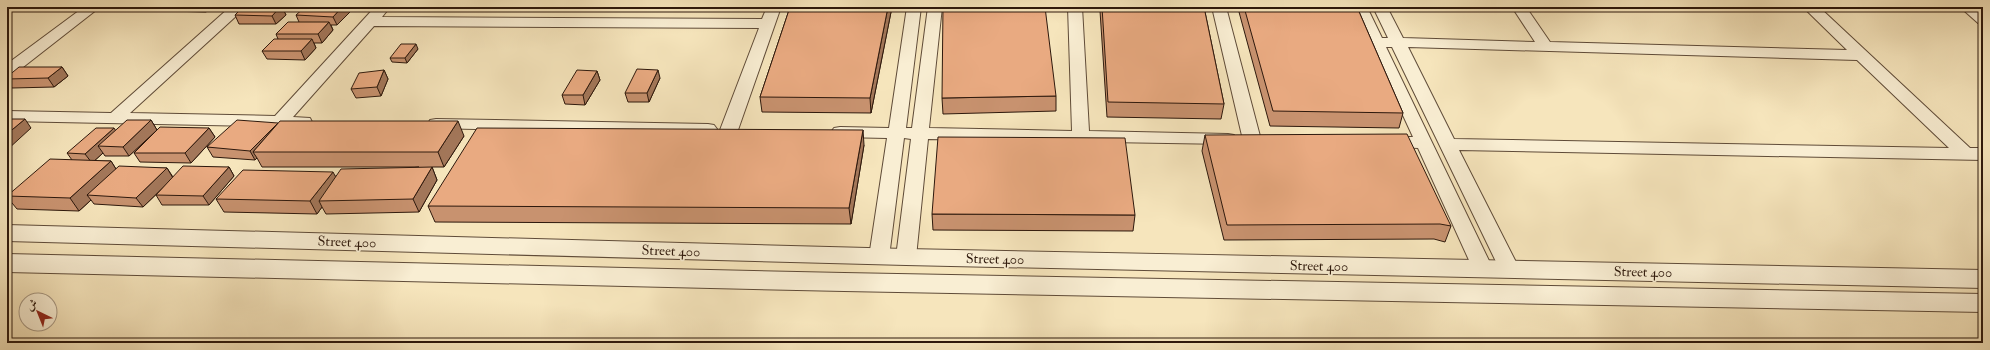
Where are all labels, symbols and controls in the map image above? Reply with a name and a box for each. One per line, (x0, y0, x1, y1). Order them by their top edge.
street label: Street 400 (317, 232, 377, 252)
street label: Street 400 (641, 241, 701, 261)
street label: Street 400 (966, 250, 1024, 268)
street label: Street 400 (1290, 257, 1348, 275)
street label: Street 400 (1614, 263, 1672, 281)
north arrow (18, 292, 58, 332)
text: ش (23, 297, 40, 314)

